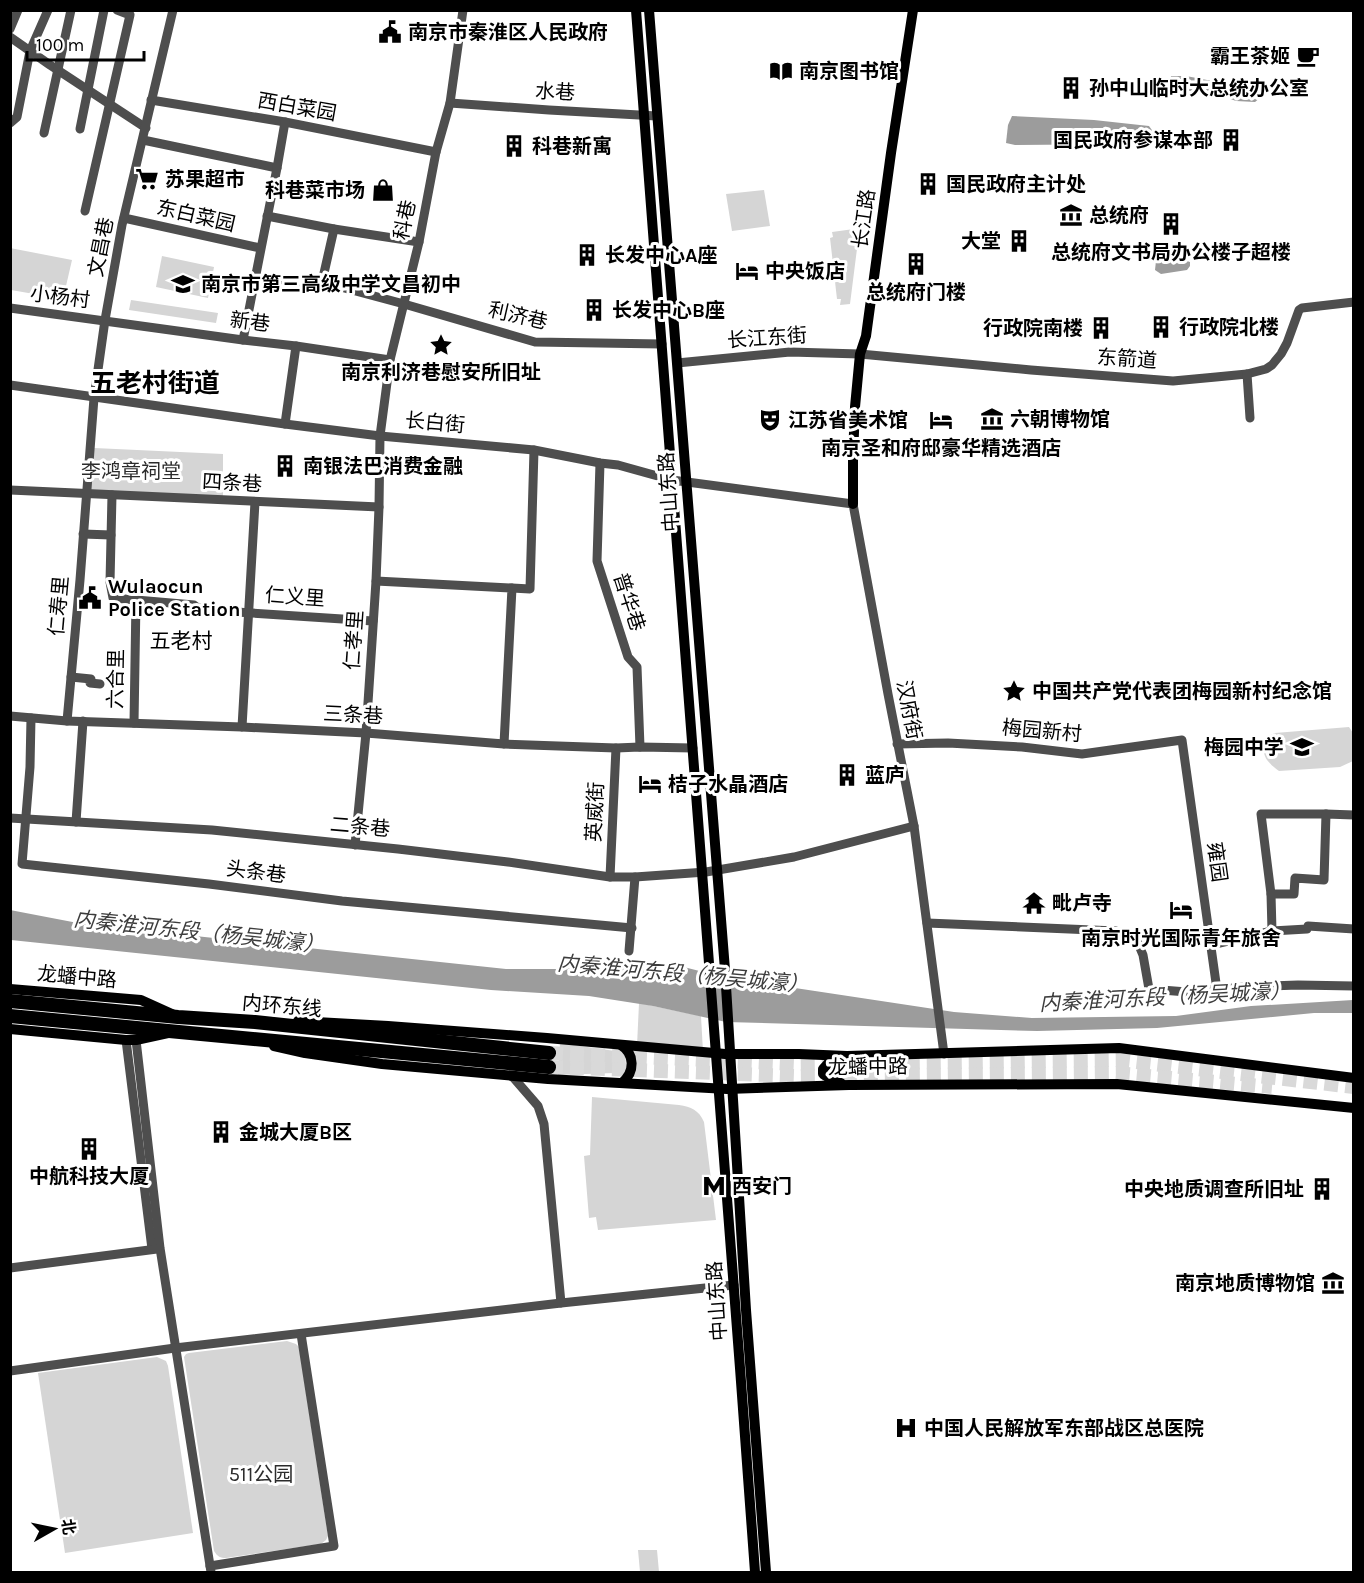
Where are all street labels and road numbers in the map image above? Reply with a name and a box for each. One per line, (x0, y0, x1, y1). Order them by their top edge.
street label: 水巷 (534, 79, 576, 105)
street label: 西白菜园 (256, 89, 338, 125)
street label: 长江路 (848, 188, 880, 250)
street label: 东白菜园 (154, 196, 238, 236)
street label: 科巷 (390, 198, 420, 242)
street label: 文昌巷 (84, 215, 118, 279)
street label: 小杨村 (29, 282, 91, 312)
street label: 利济巷 (486, 298, 550, 334)
street label: 新巷 (229, 308, 271, 336)
street label: 长江东街 (726, 324, 808, 352)
street label: 东箭道 (1096, 345, 1158, 373)
street label: 长白街 (404, 409, 466, 437)
street label: 中山东路 (655, 451, 683, 533)
street label: 四条巷 (201, 470, 263, 496)
street label: 普华巷 (609, 570, 649, 634)
street label: 仁寿里 (45, 575, 73, 637)
street label: 仁义里 (264, 583, 326, 611)
street label: 仁孝里 (340, 609, 368, 671)
street label: 六合里 (104, 649, 128, 709)
street label: 汉府街 (892, 678, 926, 742)
street label: 三条巷 (322, 702, 384, 728)
street label: 梅园新村 (1001, 716, 1083, 746)
street label: 英威街 (582, 781, 608, 843)
street label: 二条巷 (329, 813, 391, 841)
street label: 雍园 (1203, 841, 1231, 883)
street label: 头条巷 (225, 857, 287, 887)
street label: 龙蟠中路 (36, 962, 118, 992)
street label: 内环东线 (241, 991, 323, 1021)
street label: 龙蟠中路 (828, 1055, 908, 1079)
street label: 中山东路 (703, 1260, 731, 1342)

